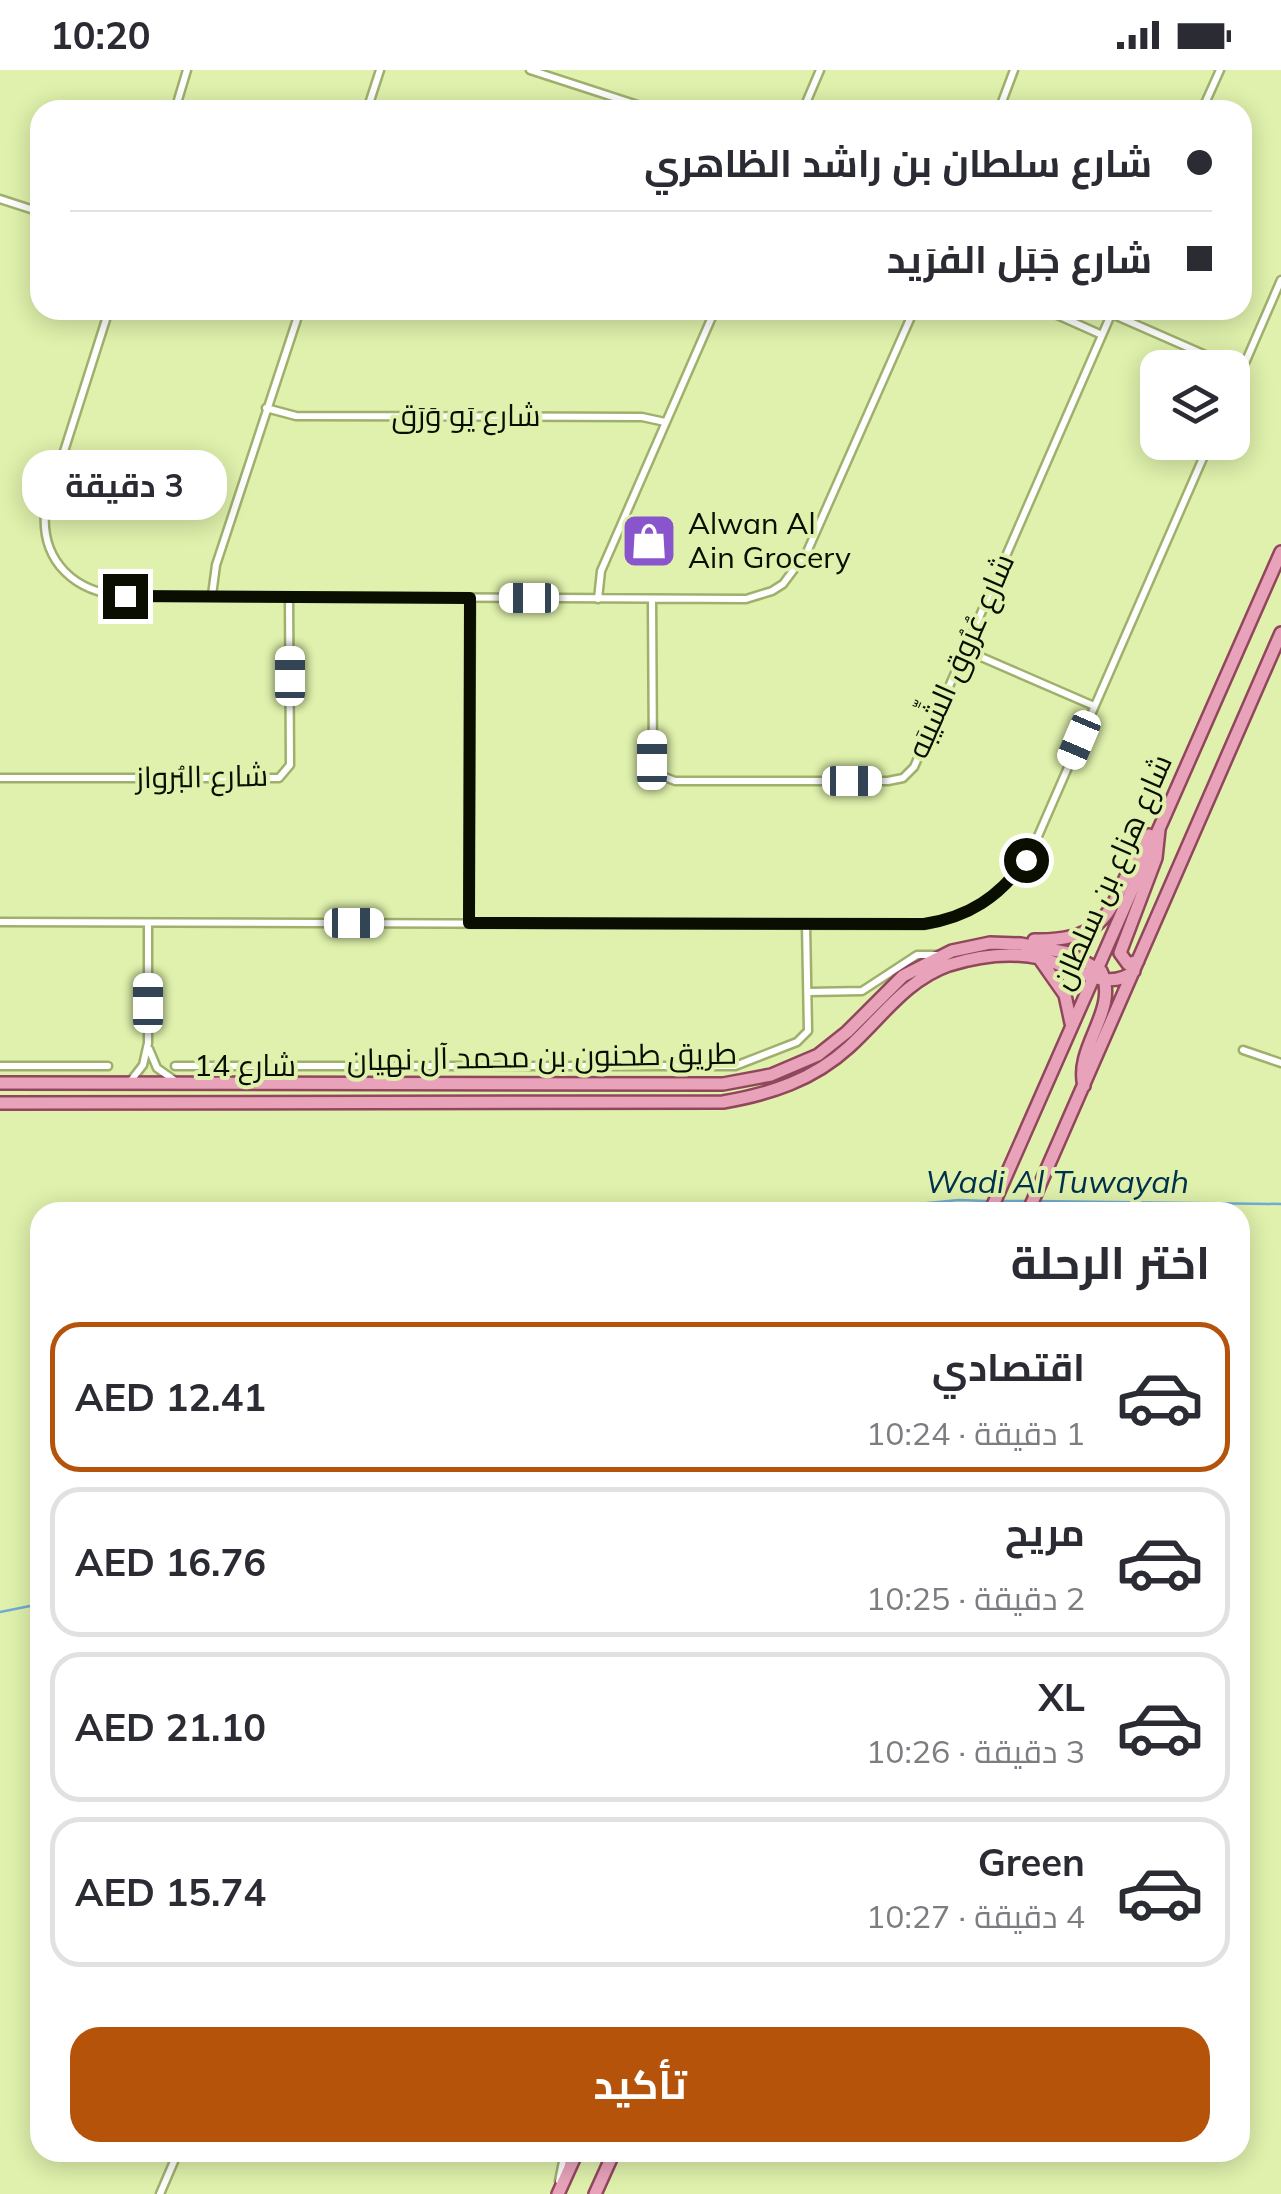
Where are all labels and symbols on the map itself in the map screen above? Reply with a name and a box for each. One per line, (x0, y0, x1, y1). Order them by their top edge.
street label: شارع يَو وَرَق (391, 396, 541, 436)
callout: 3 دقيقة (22, 451, 228, 521)
place label: Alwan Al Ain Grocery (688, 504, 851, 576)
shop icon: Alwan Al Ain Grocery (619, 511, 679, 571)
street label: شارع عُرُوق الشِّيبَه (893, 545, 1024, 765)
route end (103, 574, 148, 619)
car (499, 583, 559, 613)
car (275, 646, 305, 706)
car (1053, 707, 1105, 773)
car (637, 730, 667, 790)
street label: شارع هزاع بن سلطان (1042, 748, 1182, 996)
street label: شارع البُرواز (133, 756, 269, 798)
car (822, 766, 882, 796)
route start (1004, 838, 1049, 883)
car (324, 908, 384, 938)
car (133, 973, 163, 1033)
street label: طريق طحنون بن محمد آل نهيان (346, 1034, 737, 1078)
street label: شارع 14 (194, 1046, 296, 1086)
water label: Wadi Al Tuwayah (925, 1161, 1189, 1201)

